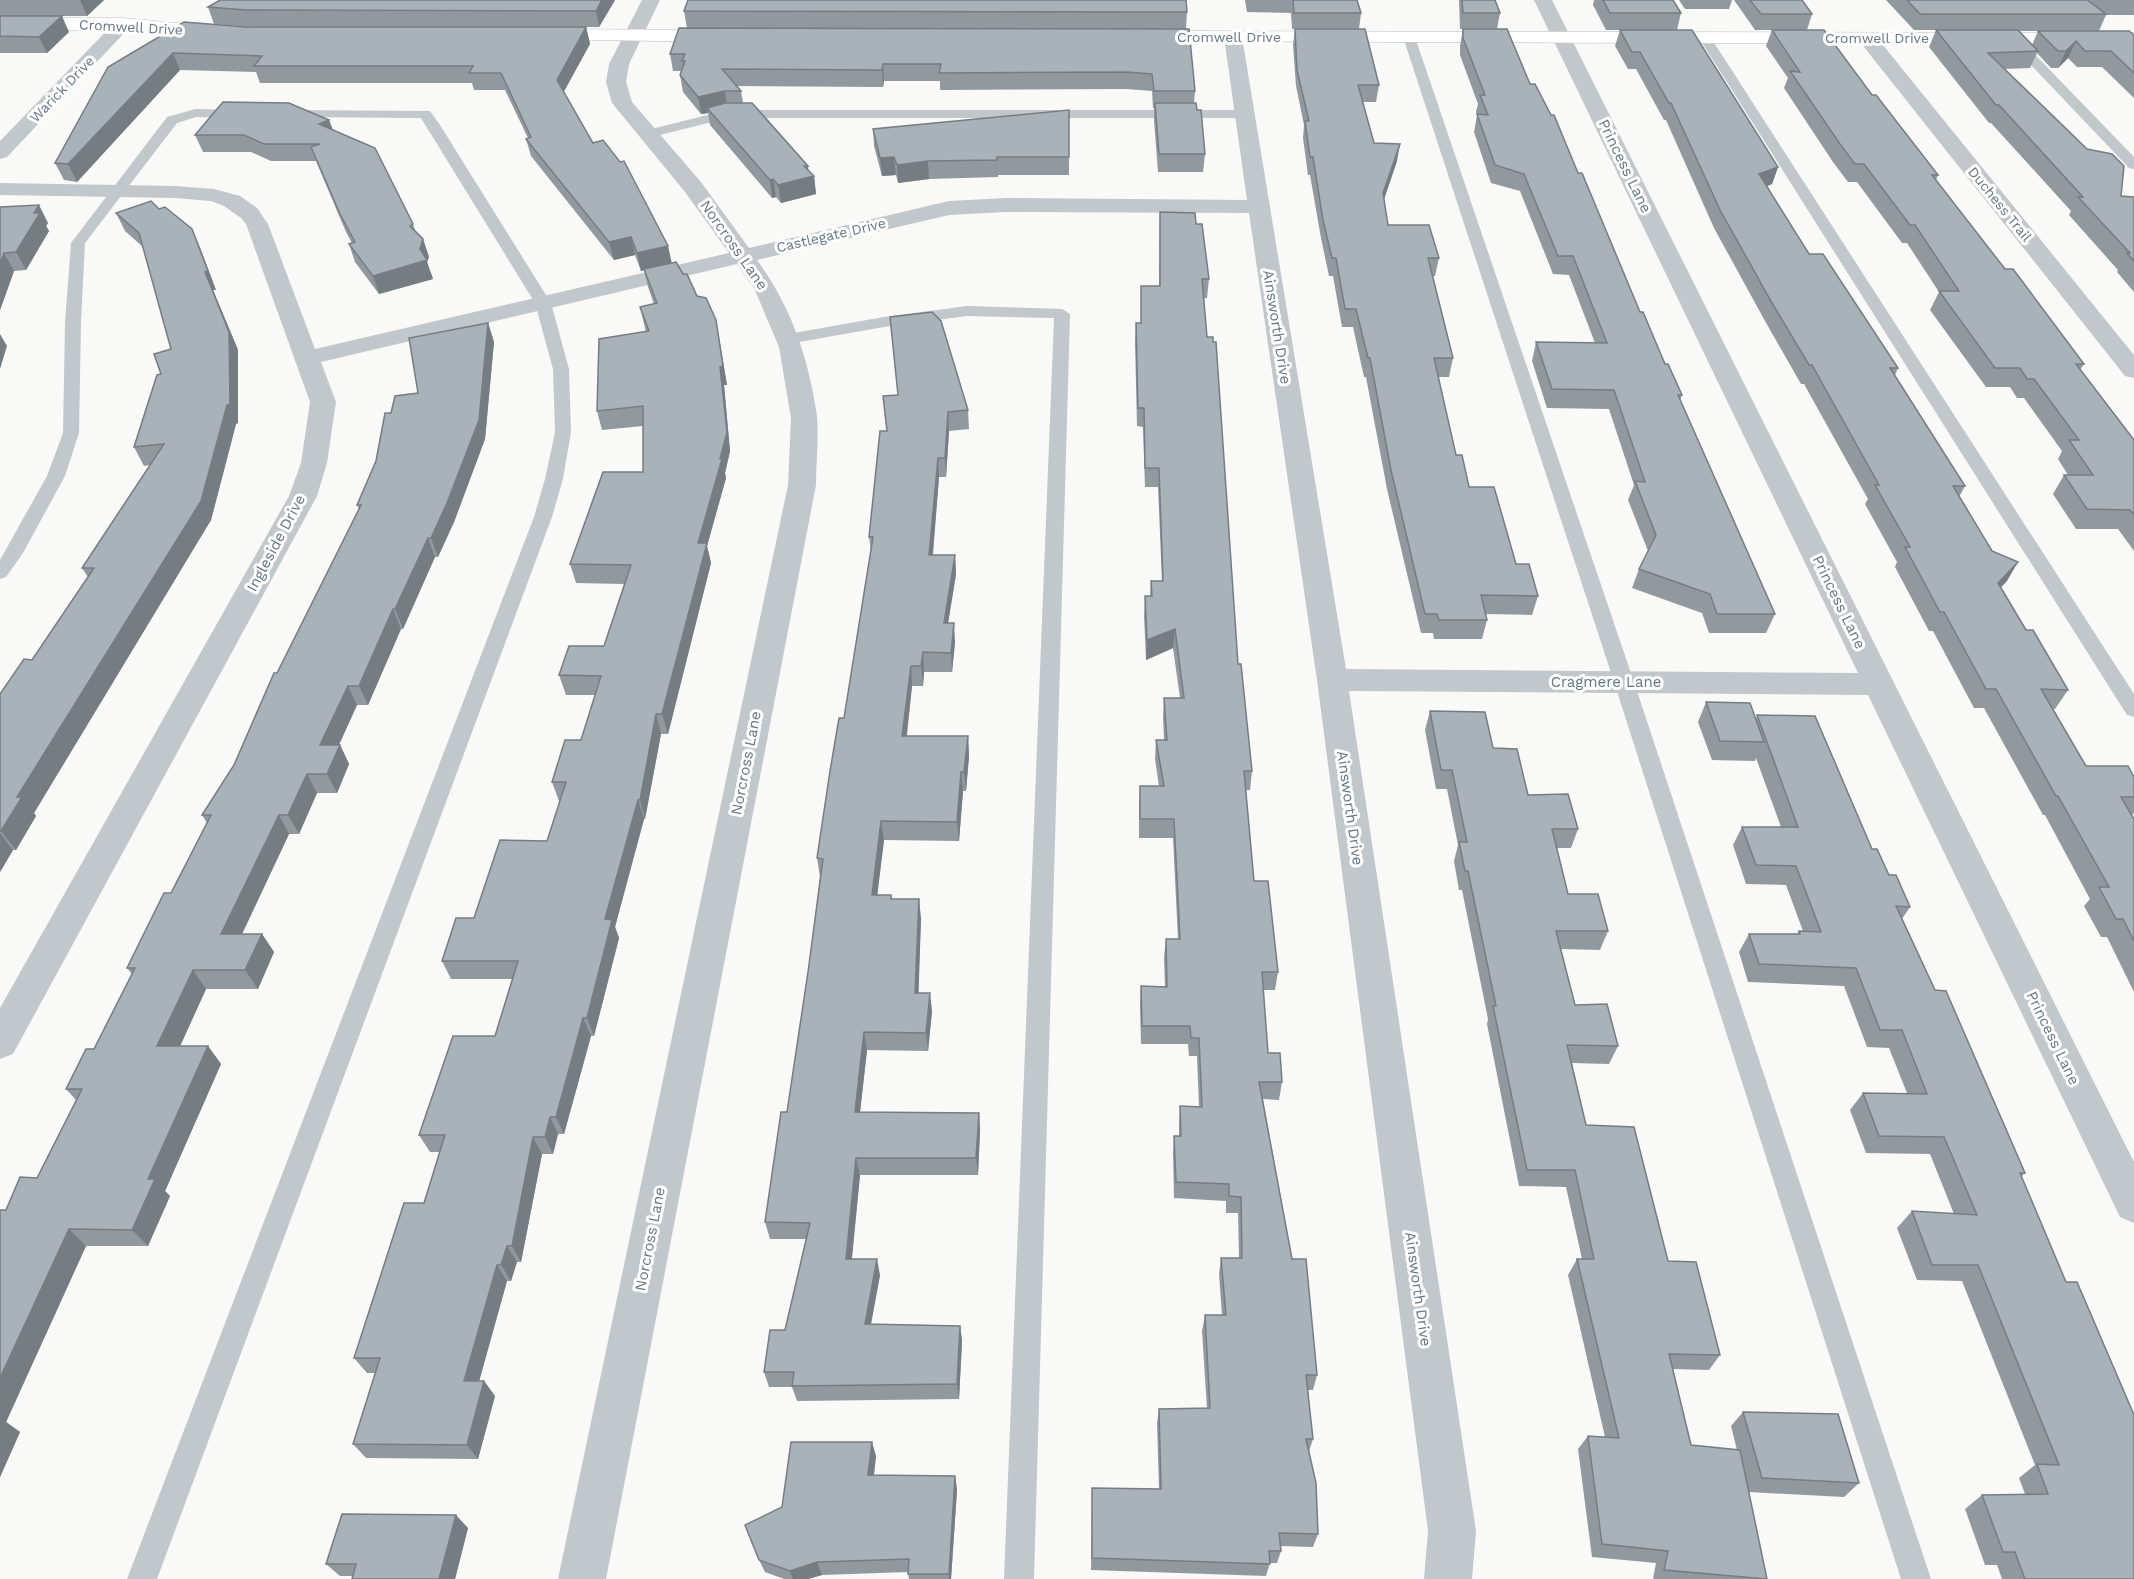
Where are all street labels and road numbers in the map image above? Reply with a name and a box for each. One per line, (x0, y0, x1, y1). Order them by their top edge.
street label: Cromwell Drive (79, 16, 183, 38)
street label: Cromwell Drive (1177, 29, 1281, 45)
street label: Cromwell Drive (1825, 30, 1929, 46)
street label: Warick Drive (27, 53, 97, 125)
street label: Princess Lane (1595, 116, 1655, 216)
street label: Duchess Trail (1965, 163, 2035, 245)
street label: Norcross Lane (696, 197, 772, 293)
street label: Castlegate Drive (775, 215, 887, 255)
street label: Ainsworth Drive (1259, 269, 1295, 385)
street label: Ingleside Drive (243, 491, 309, 595)
street label: Princess Lane (1809, 552, 1869, 652)
street label: Cragmere Lane (1551, 673, 1661, 691)
street label: Norcross Lane (727, 710, 765, 816)
street label: Ainsworth Drive (1333, 750, 1367, 866)
street label: Princess Lane (2023, 988, 2083, 1088)
street label: Norcross Lane (631, 1186, 669, 1292)
street label: Ainsworth Drive (1401, 1231, 1435, 1347)

